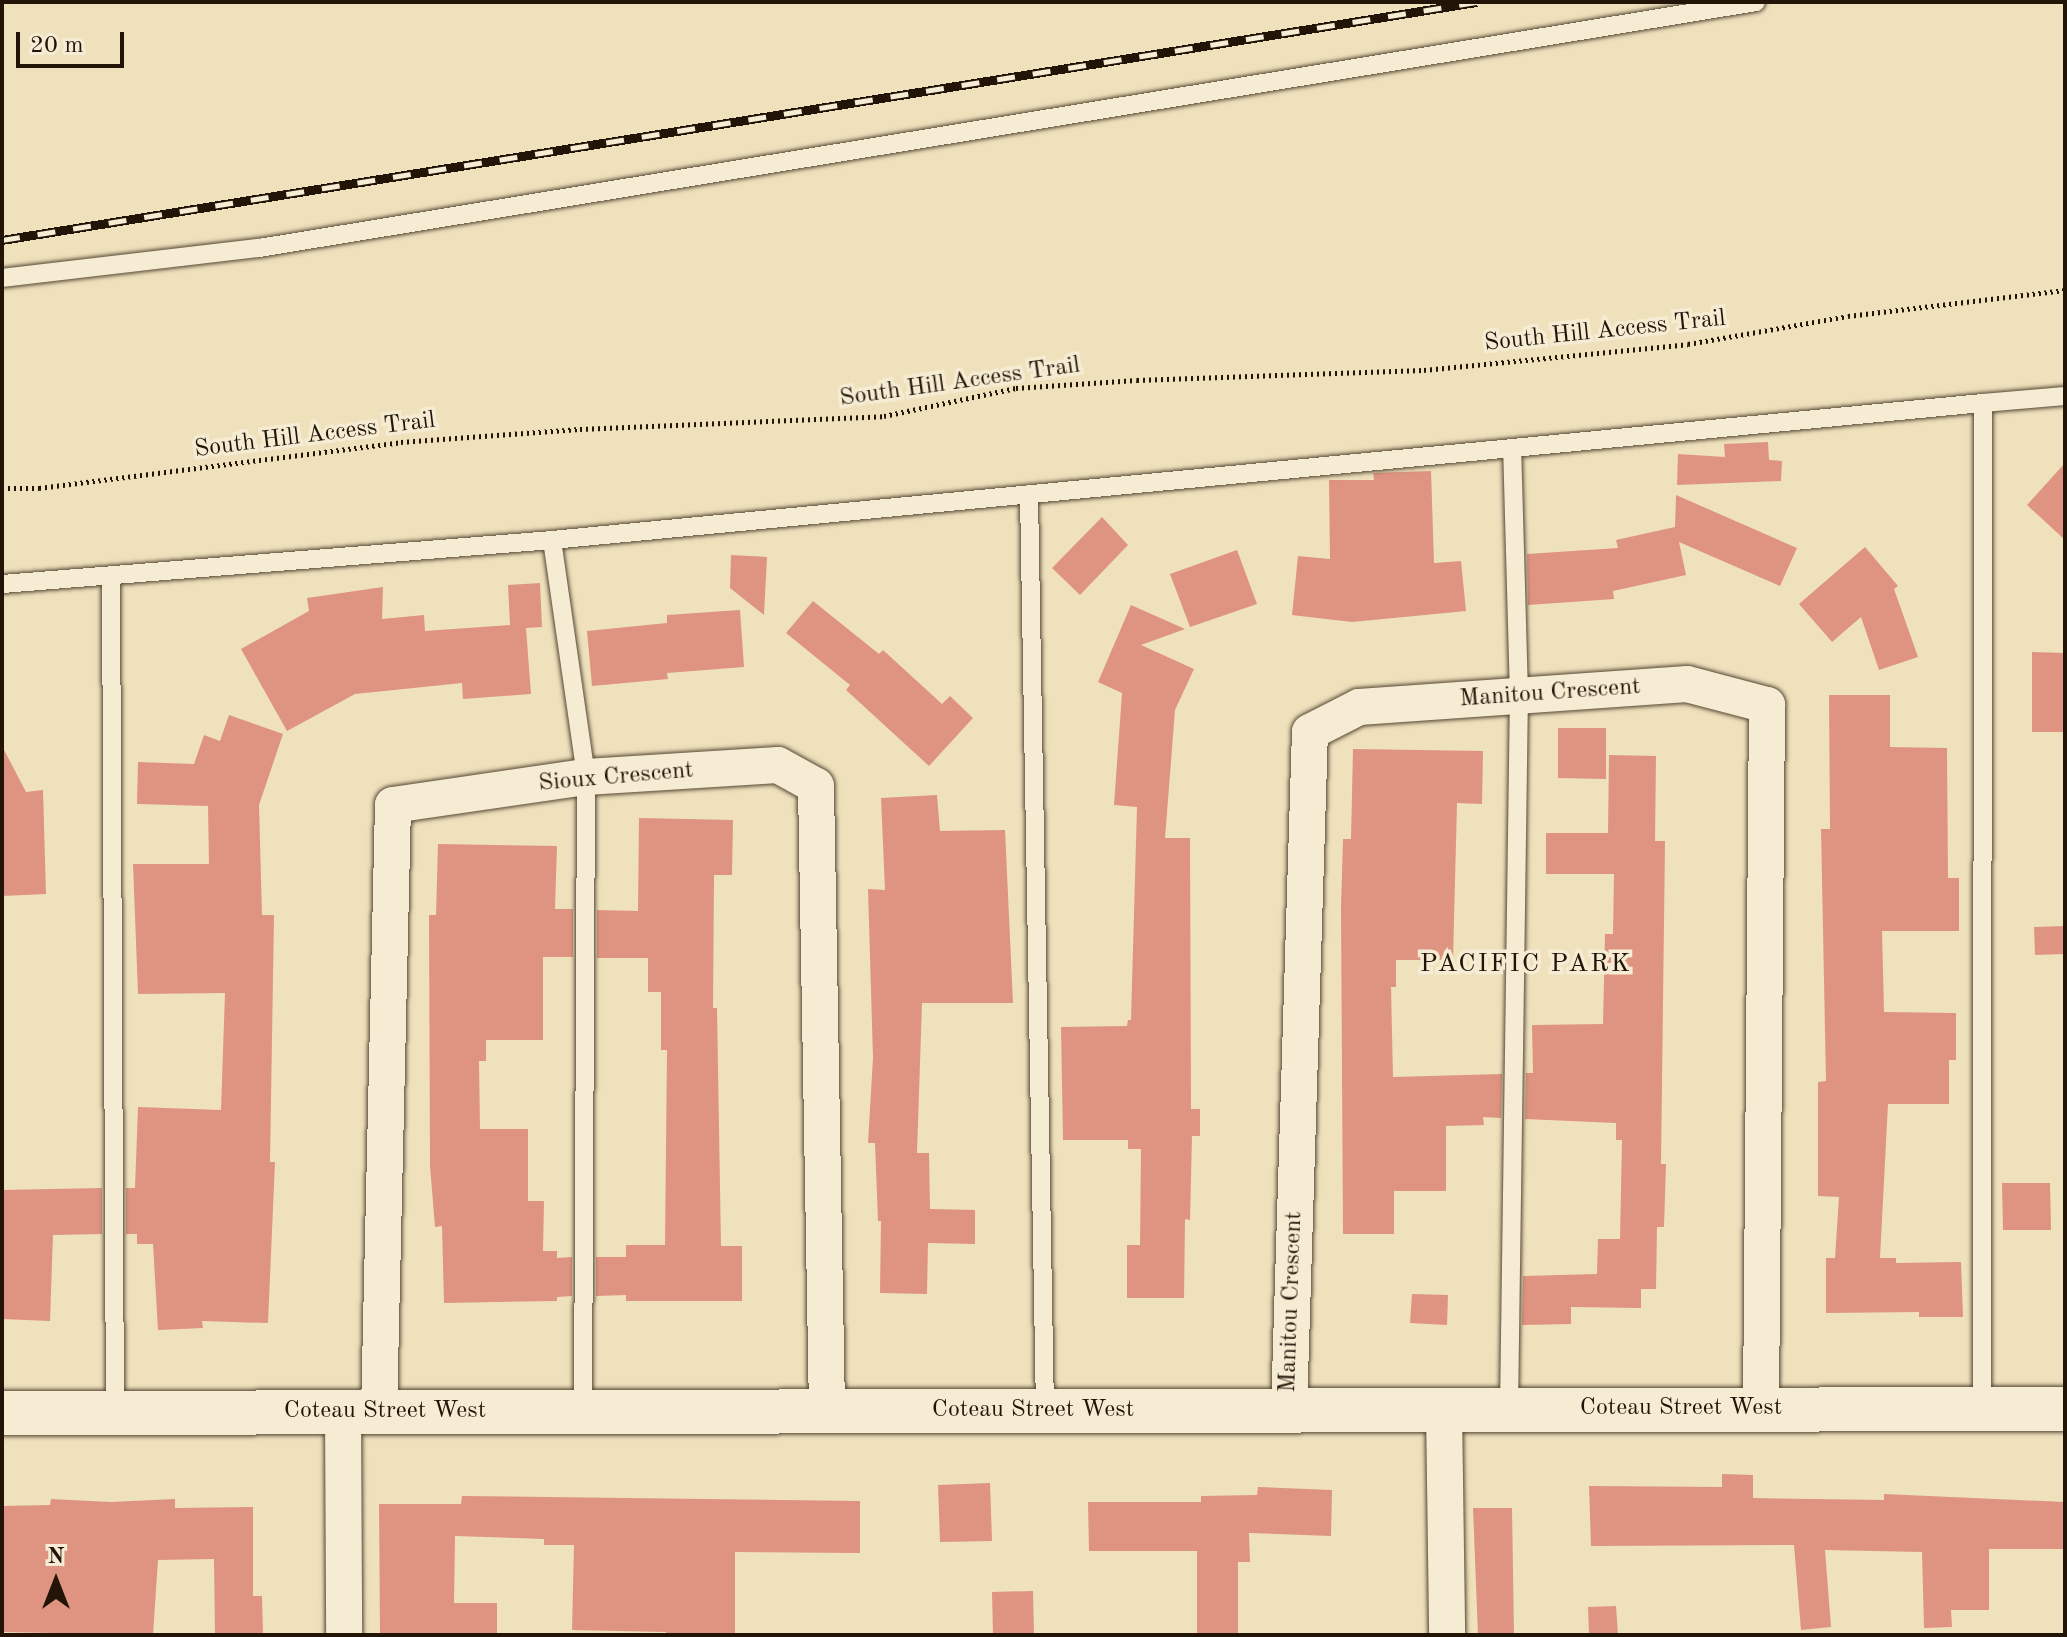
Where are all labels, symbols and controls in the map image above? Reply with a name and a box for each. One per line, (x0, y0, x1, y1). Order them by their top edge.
scale bar (20, 16, 128, 66)
text: 20 m (30, 34, 84, 58)
street label: South Hill Access Trail (1483, 305, 1727, 359)
street label: South Hill Access Trail (838, 352, 1082, 414)
street label: South Hill Access Trail (193, 407, 437, 465)
street label: Manitou Crescent (1458, 673, 1642, 715)
street label: Sioux Crescent (537, 757, 695, 799)
district label: PACIFIC PARK (1420, 949, 1632, 981)
street label: Manitou Crescent (1274, 1211, 1310, 1393)
street label: Coteau Street West (1580, 1395, 1782, 1423)
street label: Coteau Street West (932, 1397, 1134, 1425)
street label: Coteau Street West (284, 1398, 486, 1426)
north arrow (16, 1541, 96, 1621)
text: N (48, 1546, 64, 1568)

